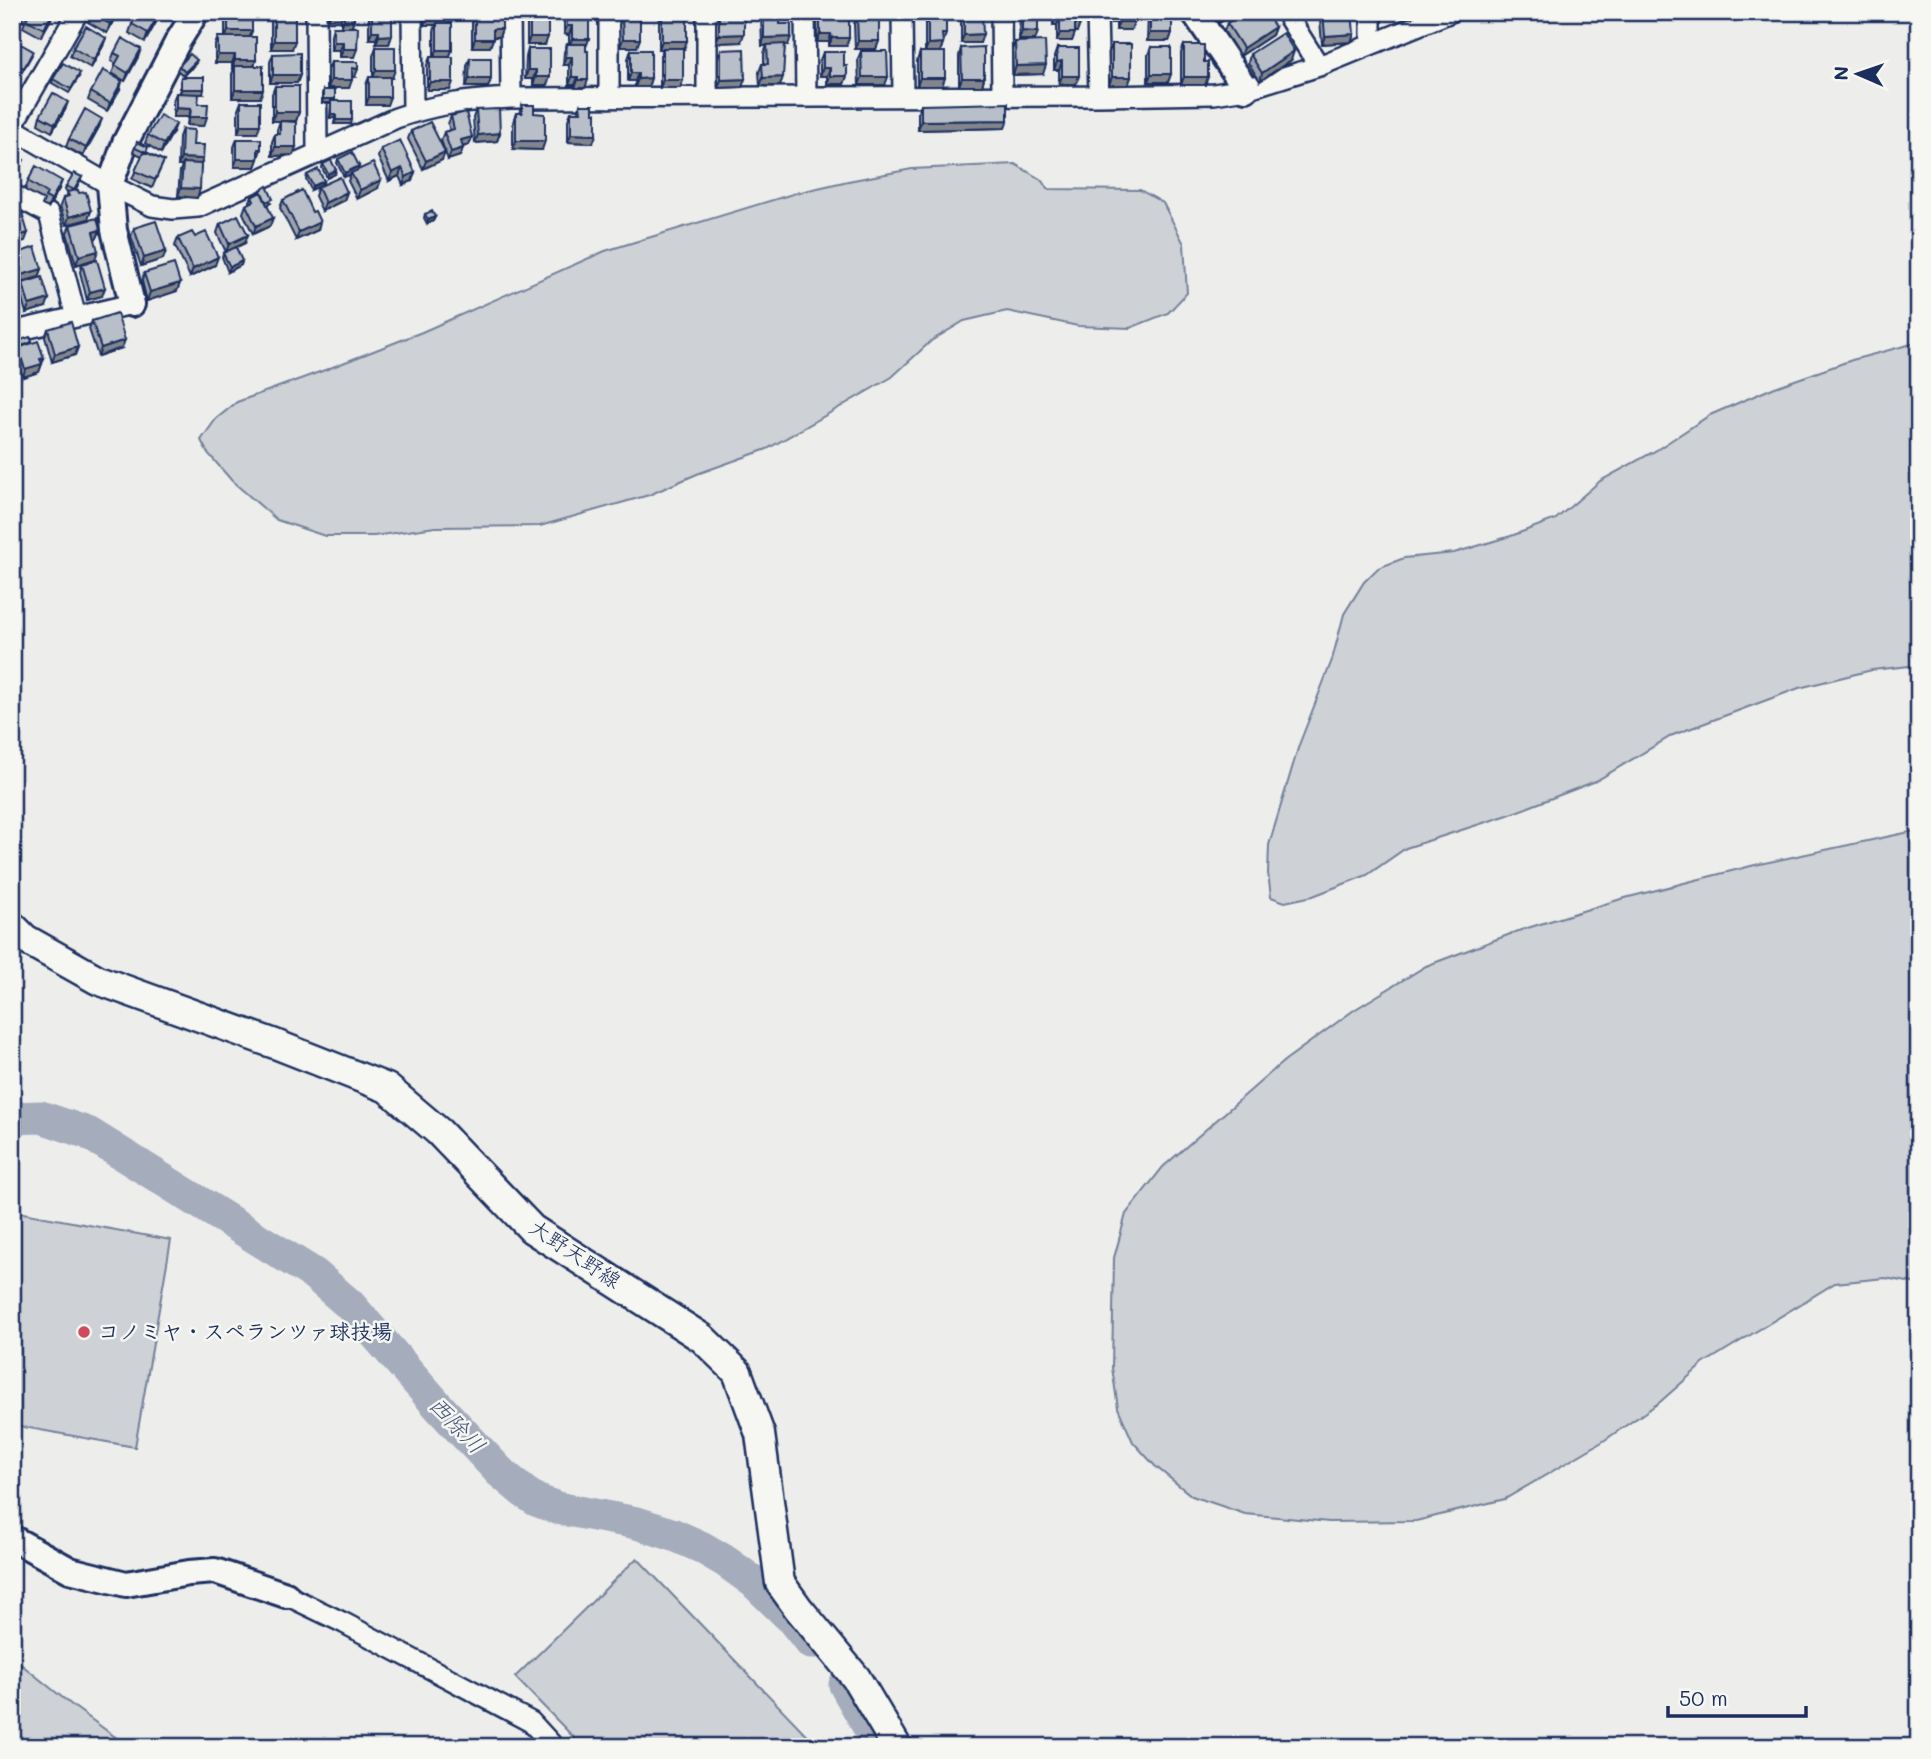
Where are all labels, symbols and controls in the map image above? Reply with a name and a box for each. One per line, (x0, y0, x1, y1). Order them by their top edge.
north arrow (1822, 38, 1892, 108)
text: N (1828, 66, 1853, 81)
street label: 大野天野線 (525, 1212, 627, 1293)
place label: コノミヤ・スペランツァ球技場 (98, 1317, 392, 1344)
marker: コノミヤ・スペランツァ球技場 (76, 1324, 92, 1340)
water label: 西除川 (423, 1389, 492, 1460)
scale bar (1668, 1675, 1807, 1719)
text: 50 m (1679, 1684, 1728, 1711)

